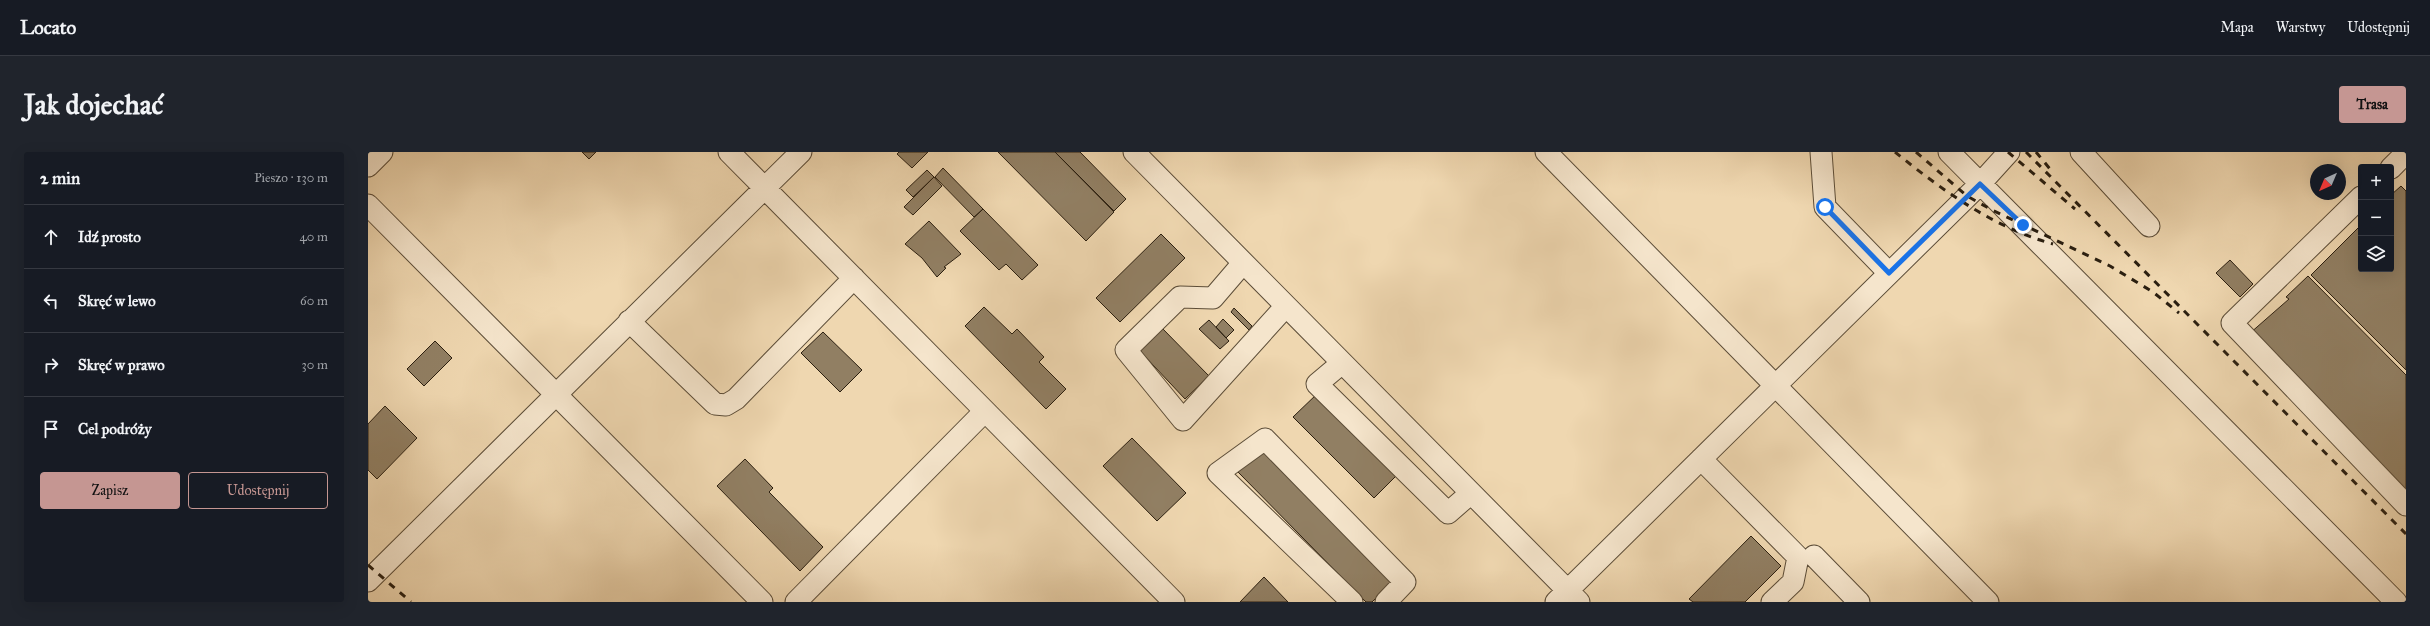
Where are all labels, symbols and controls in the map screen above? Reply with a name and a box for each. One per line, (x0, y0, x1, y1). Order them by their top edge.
text: Locato (20, 16, 76, 39)
text: Mapa (2221, 19, 2254, 36)
text: Warstwy (2276, 19, 2325, 36)
text: Udostępnij (2347, 19, 2410, 36)
button: Trasa (2339, 86, 2406, 123)
text: Jak dojechać (24, 87, 163, 122)
north arrow (2310, 164, 2346, 200)
map controls (2358, 164, 2394, 272)
button: + (2358, 164, 2394, 200)
text: 2 min (40, 168, 80, 189)
text: Pieszo · 130 m (254, 170, 328, 186)
route start (1816, 198, 1834, 216)
button: − (2358, 200, 2394, 236)
route end (2014, 216, 2032, 234)
icon: ahead (40, 226, 62, 248)
text: Idź prosto (78, 228, 141, 246)
text: 40 m (299, 229, 328, 245)
button: layers (2358, 236, 2394, 272)
icon: left (40, 290, 62, 312)
text: Skręć w lewo (78, 292, 156, 310)
text: 60 m (300, 293, 328, 309)
icon: right (40, 354, 62, 376)
text: Skręć w prawo (78, 356, 165, 374)
text: 30 m (302, 357, 328, 373)
icon: arrive (40, 418, 62, 440)
text: Cel podróży (78, 420, 152, 438)
button: Zapisz (40, 472, 180, 509)
button: Udostępnij (188, 472, 328, 509)

